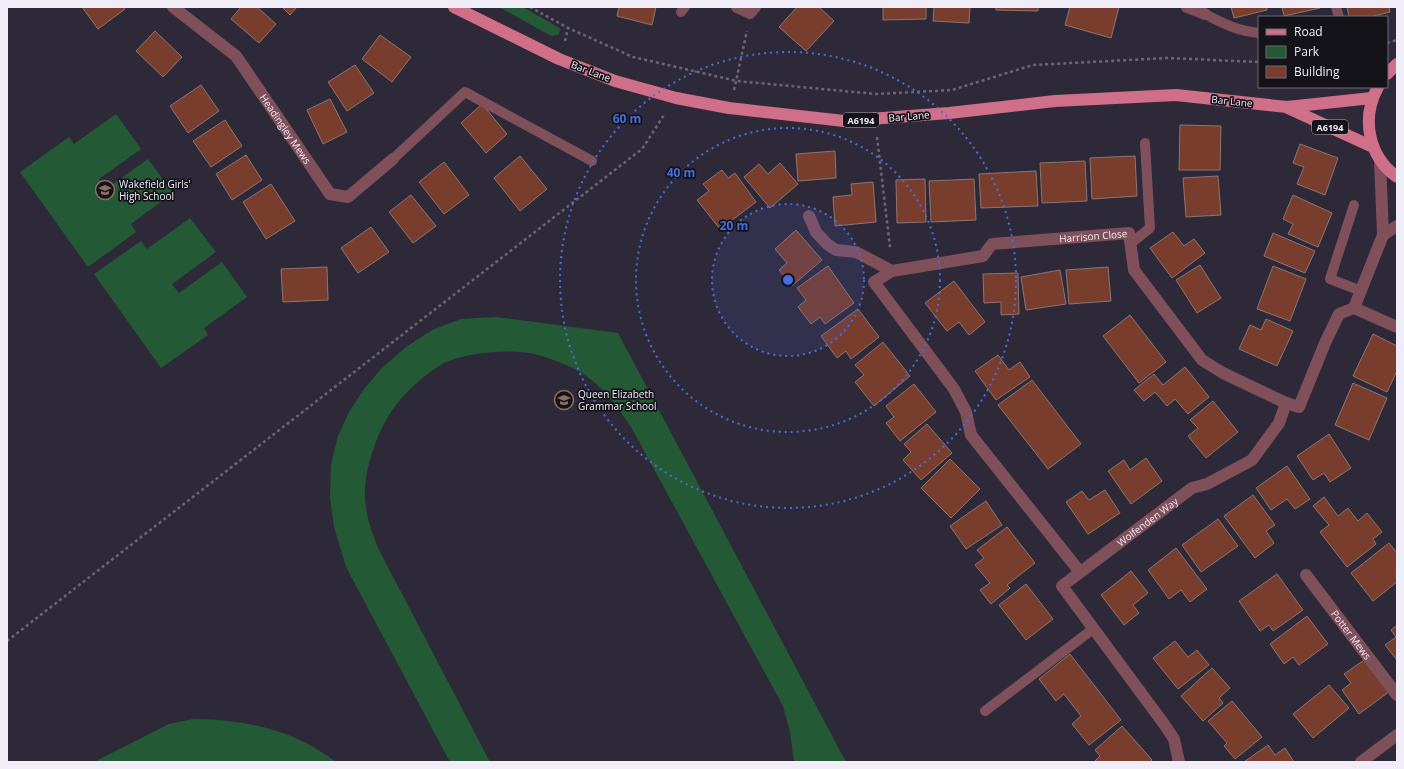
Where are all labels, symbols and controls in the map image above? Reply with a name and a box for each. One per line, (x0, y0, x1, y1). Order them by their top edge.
legend (1258, 16, 1388, 88)
text: Road (1294, 23, 1323, 40)
text: Park (1294, 43, 1320, 60)
street label: Bar Lane (569, 57, 613, 85)
text: Building (1294, 63, 1340, 80)
street label: Headingley Mews (257, 91, 315, 167)
street label: Bar Lane (1211, 92, 1254, 110)
street label: Bar Lane (888, 107, 931, 125)
text: 60 m (613, 110, 641, 127)
road number: A6194 (843, 113, 879, 127)
road number: A6194 (1312, 120, 1348, 134)
text: 40 m (667, 164, 695, 181)
place label: Wakefield Girls' High School (119, 177, 191, 203)
school or university icon: Wakefield Girls' High School (94, 179, 116, 201)
text: 20 m (720, 217, 748, 234)
street label: Harrison Close (1059, 226, 1128, 246)
centre of rings (781, 273, 795, 287)
place label: Queen Elizabeth Grammar School (578, 387, 657, 413)
school or university icon: Queen Elizabeth Grammar School (553, 389, 575, 411)
street label: Wolfenden Way (1114, 493, 1182, 549)
street label: Potter Mews (1328, 607, 1375, 663)

